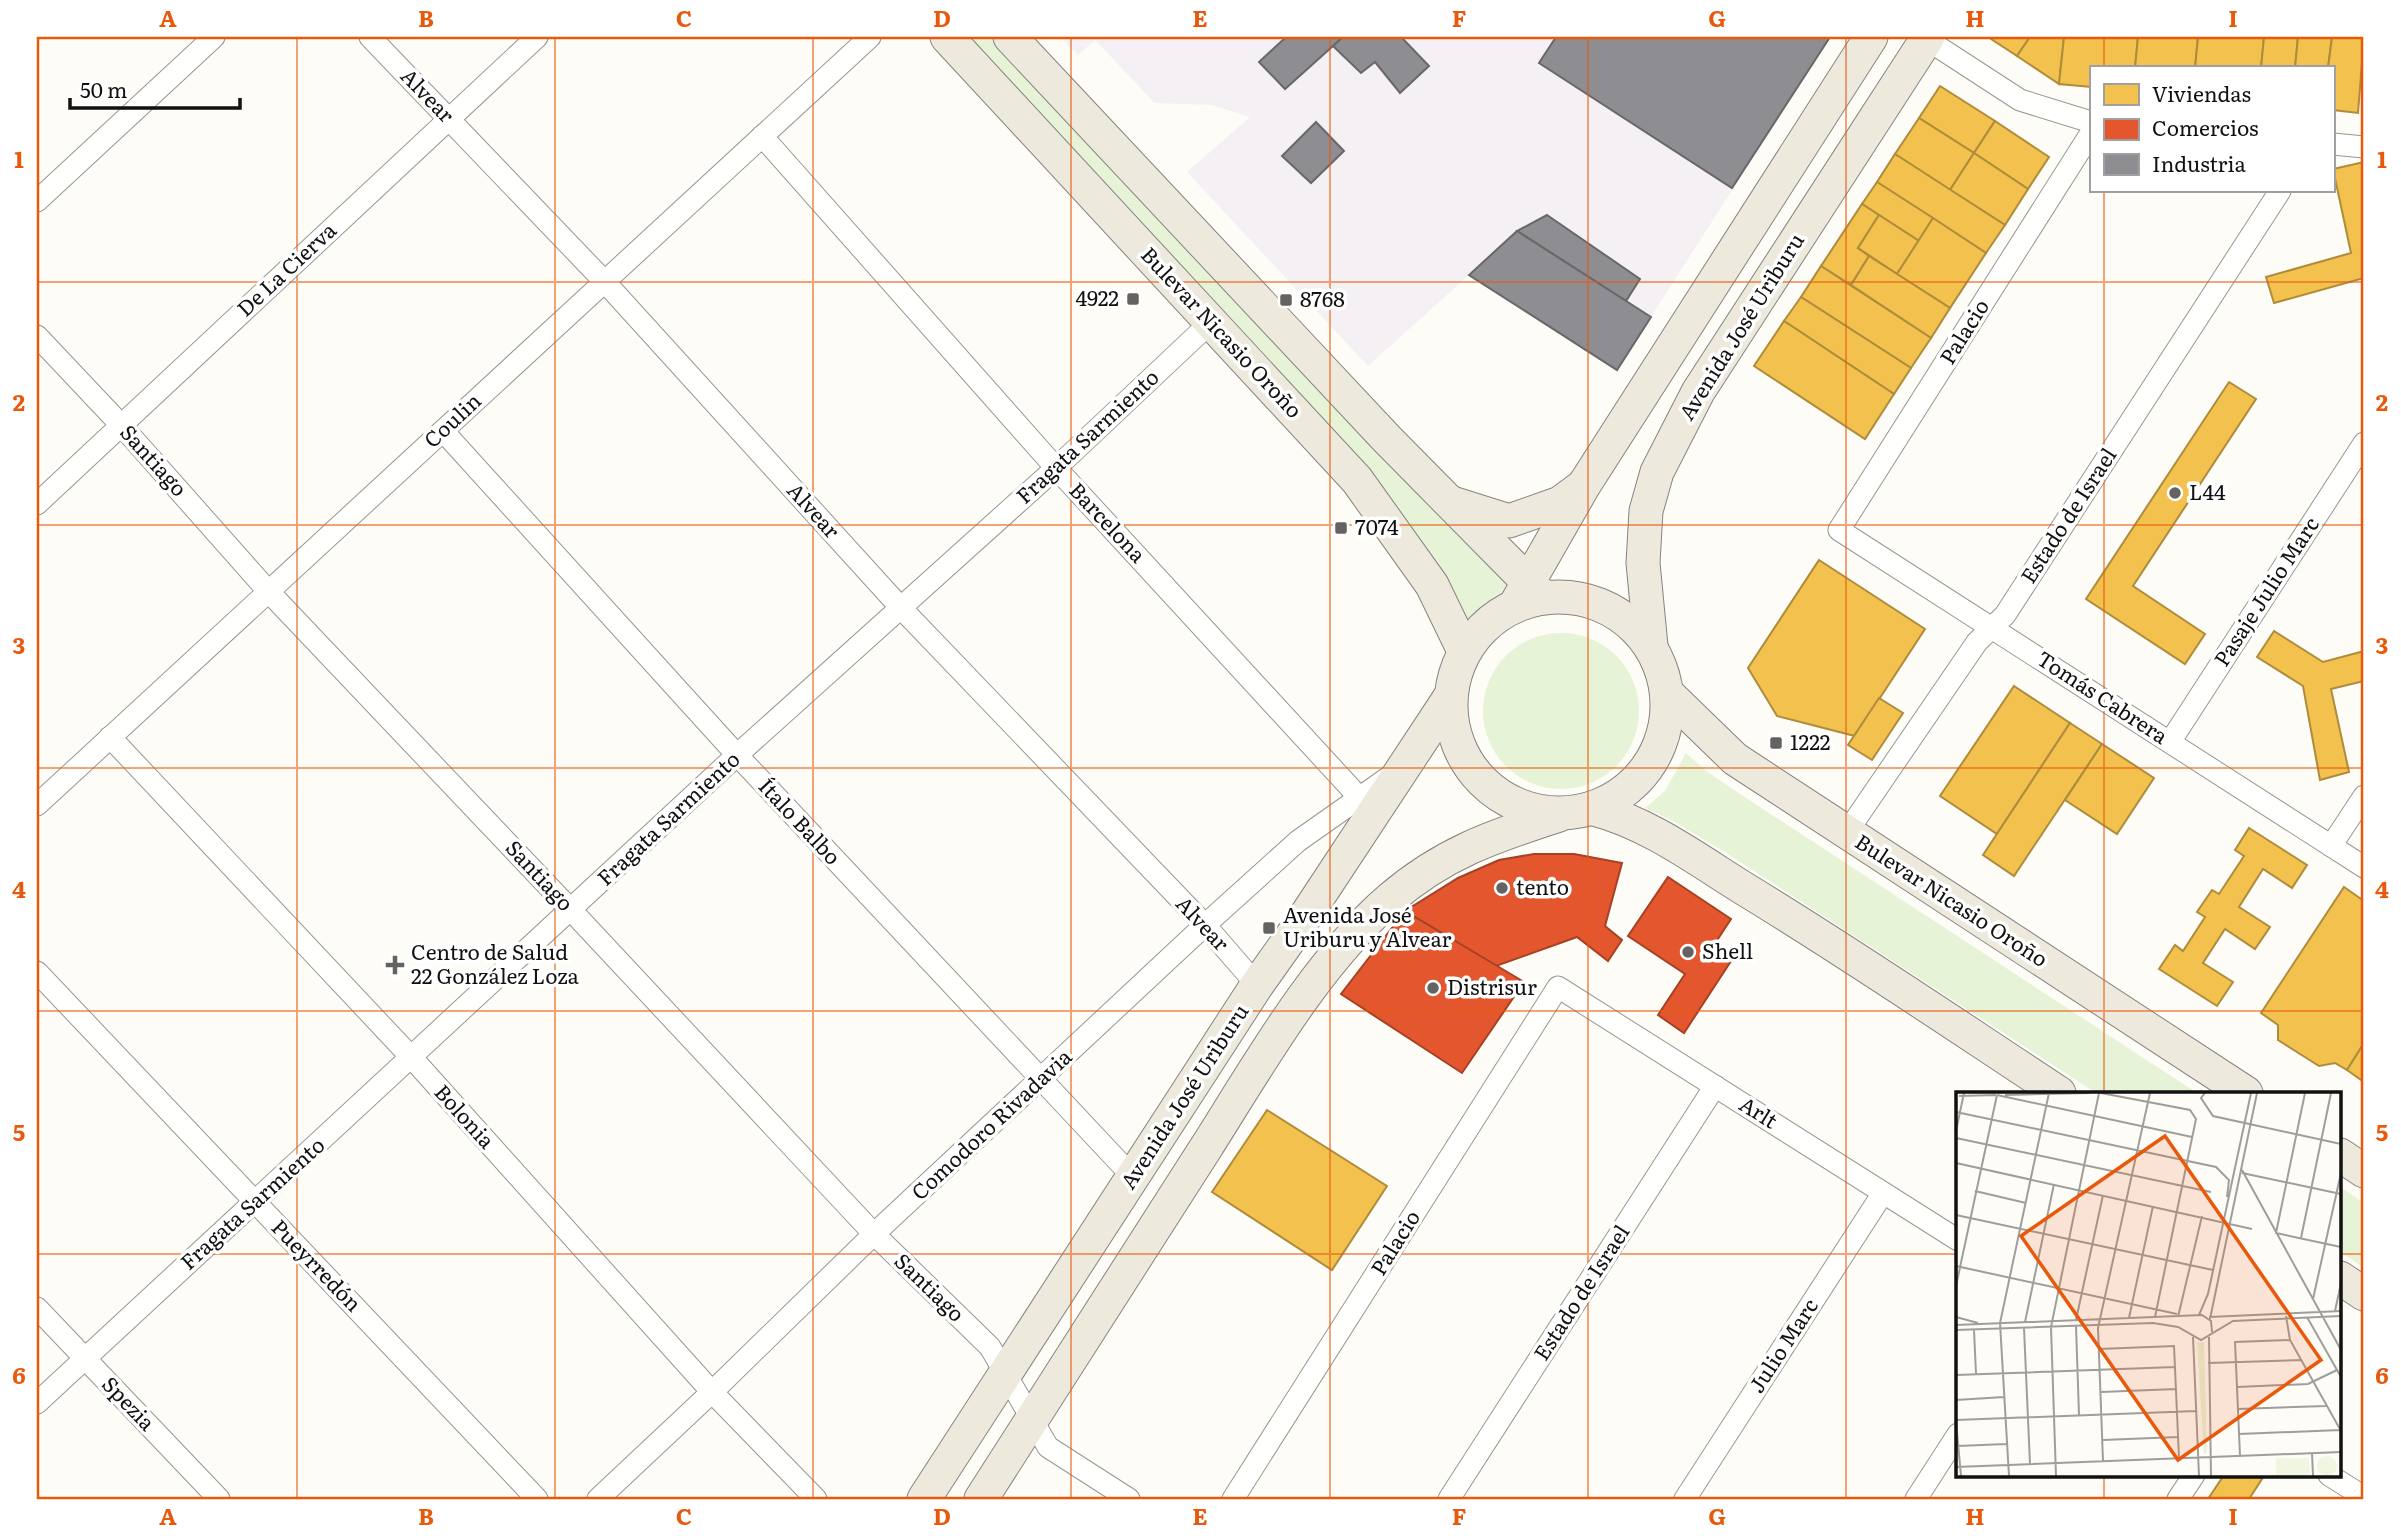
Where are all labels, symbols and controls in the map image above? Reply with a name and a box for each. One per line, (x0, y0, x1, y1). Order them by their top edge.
text: A (159, 0, 177, 34)
text: B (418, 0, 434, 34)
text: C (676, 0, 692, 34)
text: D (933, 0, 951, 34)
text: E (1192, 0, 1208, 34)
text: F (1452, 0, 1467, 34)
text: G (1708, 0, 1726, 34)
text: H (1965, 0, 1985, 34)
text: I (2228, 0, 2238, 34)
street label: Alvear (395, 60, 463, 129)
scale bar (70, 66, 240, 110)
legend (2090, 66, 2334, 192)
text: 50 m (80, 73, 127, 104)
text: Viviendas (2152, 77, 2251, 108)
text: Comercios (2152, 111, 2258, 142)
text: 1 (14, 141, 24, 175)
text: 1 (2377, 141, 2387, 175)
text: Industria (2152, 147, 2246, 178)
street label: De La Cierva (229, 213, 342, 322)
street label: Avenida José Uriburu (1670, 226, 1810, 425)
street label: Bulevar Nicasio Oroño (1135, 239, 1311, 424)
place label: 4922 (1075, 281, 1119, 312)
place label: 8768 (1300, 282, 1345, 313)
marker: 4922 (1125, 291, 1141, 307)
marker: 8768 (1278, 292, 1294, 308)
street label: Palacio (1931, 292, 1995, 369)
street label: Fragata Sarmiento (1008, 361, 1165, 510)
text: 2 (13, 384, 25, 418)
text: 2 (2376, 384, 2388, 418)
street label: Coulin (416, 385, 487, 454)
street label: Santiago (114, 417, 196, 502)
street label: Estado de Israel (2011, 441, 2122, 588)
street label: Barcelona (1063, 474, 1155, 569)
street label: Alvear (781, 475, 848, 544)
place label: L44 (2189, 475, 2226, 506)
marker: L44 (2167, 485, 2183, 501)
place label: 7074 (1355, 510, 1399, 541)
street label: Pasaje Julio Marc (2205, 510, 2325, 672)
marker: 7074 (1333, 520, 1349, 536)
text: 3 (13, 627, 25, 661)
text: 3 (2376, 627, 2388, 661)
street label: Tomás Cabrera (2032, 642, 2176, 750)
place label: 1222 (1790, 725, 1831, 756)
marker: 1222 (1768, 735, 1784, 751)
street label: Fragata Sarmiento (589, 743, 746, 892)
street label: Ítalo Balbo (753, 770, 849, 870)
street label: Bulevar Nicasio Oroño (1850, 825, 2055, 973)
street label: Santiago (500, 832, 582, 917)
place label: tento (1516, 870, 1569, 901)
text: 4 (12, 871, 26, 905)
text: 4 (2375, 871, 2389, 905)
marker: tento (1494, 880, 1510, 896)
street label: Alvear (1170, 888, 1238, 957)
place label: Avenida José Uriburu y Alvear (1283, 898, 1451, 953)
marker: Avenida José Uriburu y Alvear (1261, 920, 1277, 936)
place label: Shell (1702, 934, 1753, 965)
place label: Centro de Salud 22 González Loza (411, 935, 580, 990)
marker: Shell (1680, 944, 1696, 960)
marker: Centro de Salud 22 González Loza (385, 955, 405, 975)
place label: Distrisur (1447, 970, 1537, 1001)
marker: Distrisur (1425, 980, 1441, 996)
street label: Avenida José Uriburu (1111, 997, 1254, 1194)
street label: Comodoro Rivadavia (903, 1040, 1078, 1206)
street label: Bolonia (429, 1076, 504, 1155)
street label: Arlt (1734, 1087, 1785, 1135)
inset map (1956, 1092, 2342, 1476)
text: 5 (13, 1114, 25, 1148)
text: 5 (2376, 1114, 2388, 1148)
street label: Fragata Sarmiento (172, 1129, 330, 1276)
street label: Palacio (1362, 1203, 1426, 1280)
street label: Pueyrredón (266, 1211, 370, 1317)
street label: Estado de Israel (1524, 1218, 1635, 1365)
street label: Santiago (889, 1245, 973, 1328)
street label: Julio Marc (1740, 1291, 1824, 1398)
text: 6 (12, 1357, 26, 1391)
text: 6 (2375, 1357, 2389, 1391)
street label: Spezia (96, 1368, 164, 1437)
text: A (159, 1498, 177, 1532)
text: B (418, 1498, 434, 1532)
text: C (676, 1498, 692, 1532)
text: D (933, 1498, 951, 1532)
text: E (1192, 1498, 1208, 1532)
text: F (1452, 1498, 1467, 1532)
text: G (1708, 1498, 1726, 1532)
text: H (1965, 1498, 1985, 1532)
text: I (2228, 1498, 2238, 1532)

